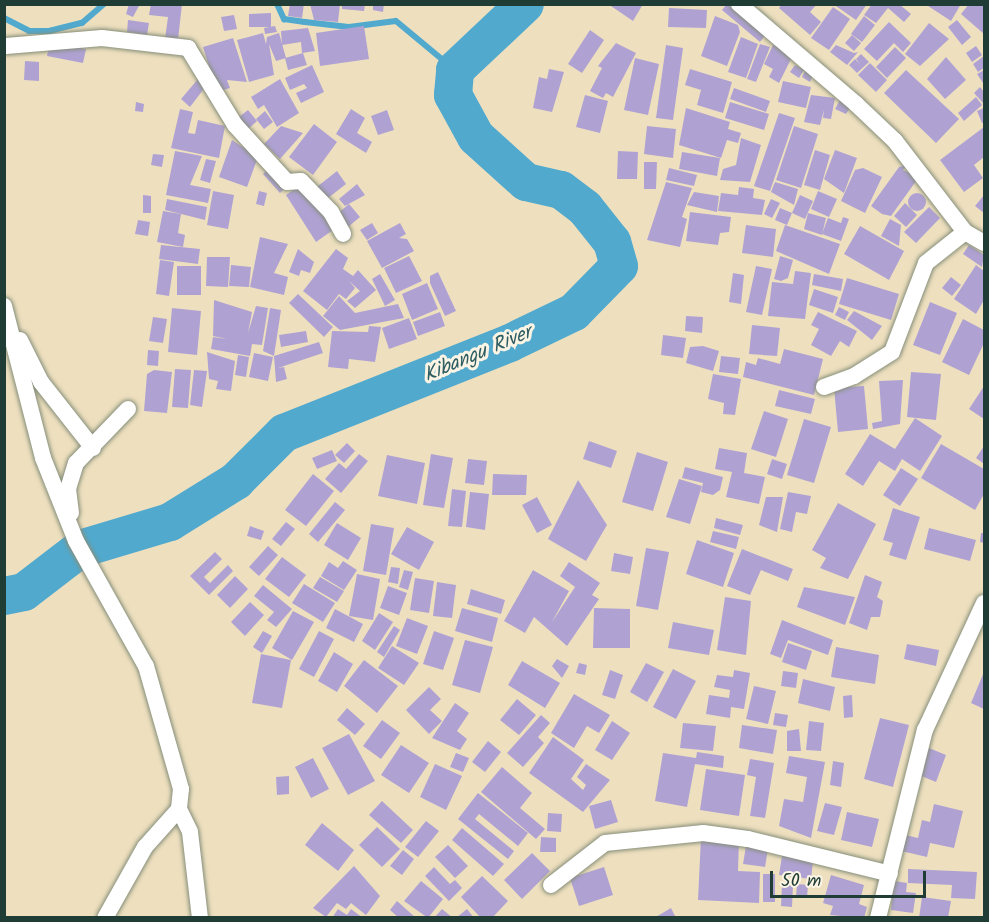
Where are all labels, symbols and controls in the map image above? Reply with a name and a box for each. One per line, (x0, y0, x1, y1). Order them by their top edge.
water label: Kibangu River (420, 322, 536, 388)
scale bar (773, 859, 929, 897)
text: 50 m (781, 867, 821, 896)

